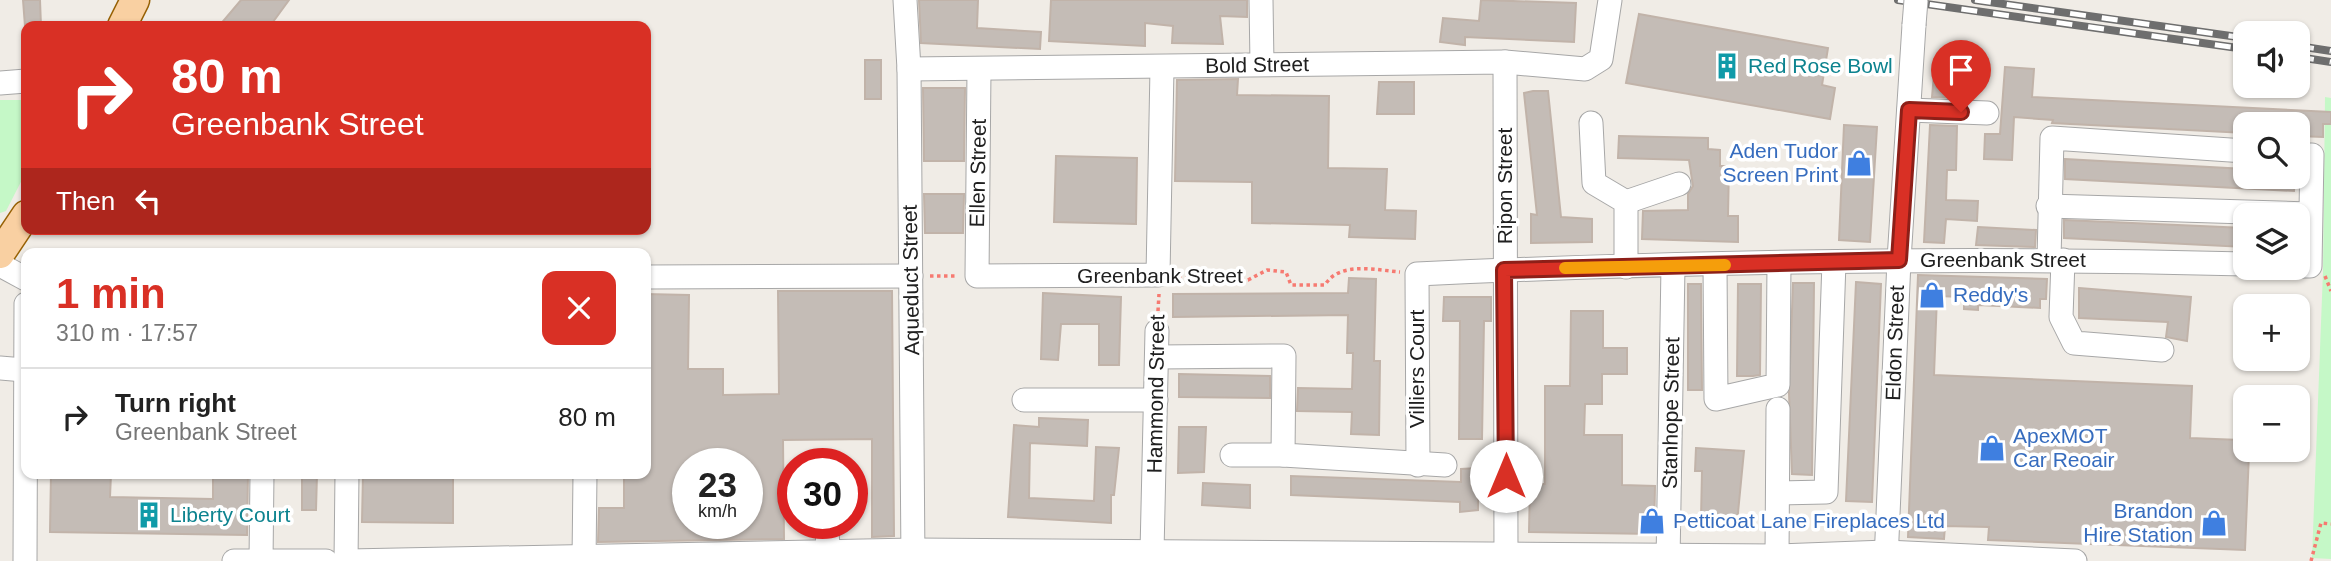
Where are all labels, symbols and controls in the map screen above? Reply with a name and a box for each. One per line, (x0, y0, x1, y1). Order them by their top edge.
map controls (2233, 21, 2310, 462)
button: sound (2233, 21, 2310, 98)
pin (1931, 40, 1991, 112)
icon: right (56, 49, 147, 140)
text: 80 m (171, 49, 283, 103)
building icon: Red Rose Bowl (1712, 51, 1742, 81)
icon: arrive (1942, 51, 1980, 89)
street label: Bold Street (1205, 52, 1309, 77)
place label: Red Rose Bowl (1748, 54, 1893, 77)
text: Greenbank Street (171, 106, 424, 142)
button: search (2233, 112, 2310, 189)
street label: Ellen Street (965, 118, 990, 227)
street label: Ripon Street (1493, 127, 1516, 244)
place label: Aden Tudor Screen Print (1722, 139, 1838, 186)
shop icon: Aden Tudor Screen Print (1844, 148, 1874, 178)
icon: left (129, 182, 167, 220)
text: Then (56, 186, 115, 216)
button: layers (2233, 203, 2310, 280)
street label: Aqueduct Street (898, 204, 923, 356)
street label: Greenbank Street (1920, 248, 2086, 271)
street label: Greenbank Street (1077, 264, 1243, 287)
text: 1 min (56, 270, 166, 317)
button: close (542, 271, 616, 345)
shop icon: Reddy's (1917, 280, 1947, 310)
place label: Reddy's (1953, 283, 2028, 306)
street label: Eldon Street (1881, 285, 1908, 401)
button: + (2233, 294, 2310, 371)
street label: Villiers Court (1405, 310, 1428, 428)
street label: Hammond Street (1143, 314, 1168, 474)
text: 310 m · 17:57 (56, 320, 198, 346)
street label: Stanhope Street (1658, 337, 1683, 489)
button: − (2233, 385, 2310, 462)
text: Turn right (115, 388, 236, 418)
icon: right (56, 398, 94, 436)
text: 80 m (558, 402, 616, 432)
text: Greenbank Street (115, 419, 297, 445)
place label: ApexMOT Car Reoair (2013, 424, 2115, 471)
shop icon: ApexMOT Car Reoair (1977, 433, 2007, 463)
position arrow (1469, 439, 1543, 513)
speed limit sign: 30 (777, 448, 868, 539)
text: 23 (698, 465, 737, 504)
place label: Brandon Hire Station (2083, 499, 2193, 546)
building icon: Liberty Court (134, 500, 164, 530)
text: km/h (698, 501, 737, 521)
place label: Liberty Court (170, 503, 290, 526)
shop icon: Petticoat Lane Fireplaces Ltd (1637, 506, 1667, 536)
shop icon: Brandon Hire Station (2199, 508, 2229, 538)
place label: Petticoat Lane Fireplaces Ltd (1673, 509, 1945, 532)

